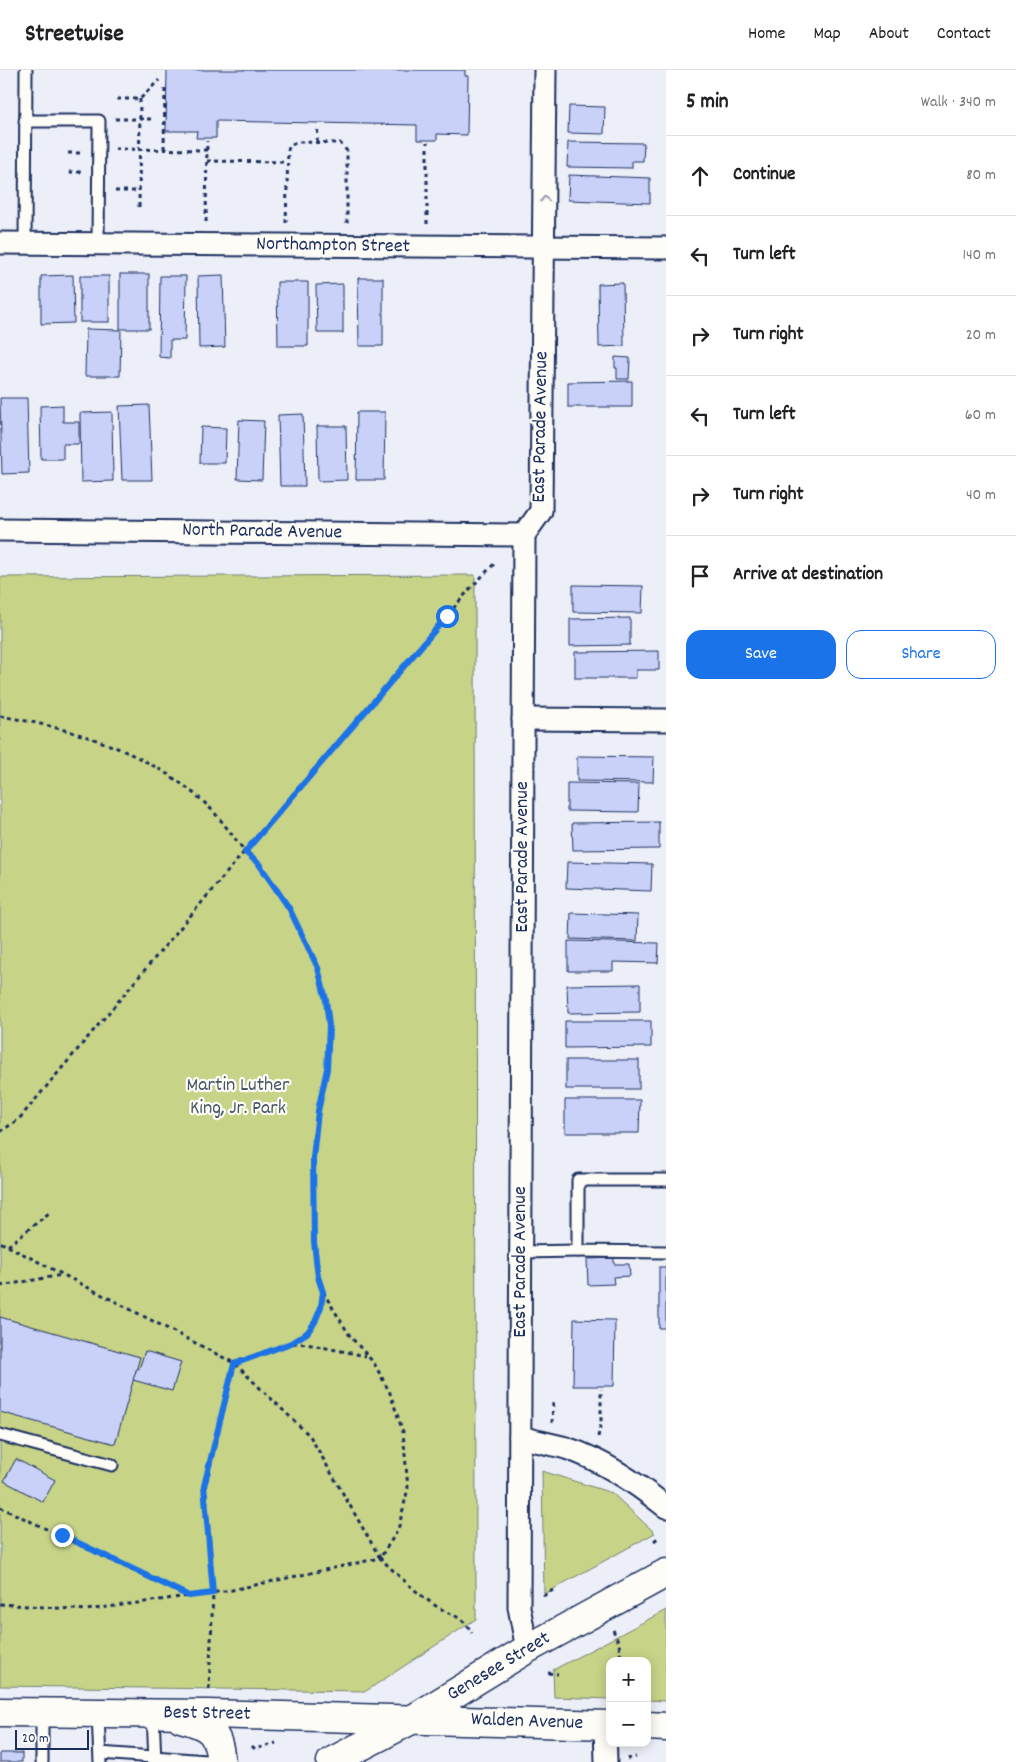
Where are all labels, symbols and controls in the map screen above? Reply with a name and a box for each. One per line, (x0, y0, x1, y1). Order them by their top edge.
text: Streetwise (25, 18, 124, 52)
text: Home (748, 22, 785, 47)
text: Map (813, 22, 841, 47)
text: About (869, 22, 909, 47)
text: Contact (937, 22, 991, 47)
text: 5 min (686, 88, 729, 118)
text: Walk · 340 m (921, 91, 996, 114)
icon: ahead (686, 162, 714, 190)
text: Continue (733, 162, 795, 189)
text: 80 m (966, 164, 996, 187)
one-way arrow (540, 195, 550, 202)
street label: Northampton Street (256, 231, 410, 261)
icon: left (686, 242, 714, 270)
text: Turn left (733, 242, 796, 269)
text: 140 m (962, 244, 996, 267)
icon: right (686, 322, 714, 350)
text: Turn right (733, 322, 804, 349)
text: 20 m (966, 324, 996, 347)
street label: East Parade Avenue (526, 351, 556, 503)
icon: left (686, 402, 714, 430)
text: Turn left (733, 402, 796, 429)
text: 60 m (965, 404, 996, 427)
icon: right (686, 482, 714, 510)
text: Turn right (733, 482, 804, 509)
text: 40 m (966, 484, 996, 507)
street label: North Parade Avenue (182, 517, 342, 547)
icon: arrive (686, 562, 714, 590)
text: Arrive at destination (733, 562, 883, 589)
route start (436, 605, 459, 628)
button: Save (686, 630, 836, 679)
button: Share (846, 630, 996, 679)
street label: East Parade Avenue (509, 781, 537, 933)
park label: Martin Luther King, Jr. Park (187, 1072, 290, 1123)
street label: East Parade Avenue (507, 1186, 535, 1338)
route end (51, 1524, 74, 1547)
street label: Genesee Street (442, 1625, 556, 1709)
map controls (606, 1657, 651, 1747)
button: + (606, 1657, 651, 1702)
street label: Best Street (163, 1699, 251, 1729)
button: − (606, 1702, 651, 1747)
street label: Walden Avenue (470, 1706, 584, 1738)
scale bar (15, 1727, 89, 1750)
text: 20 m (22, 1729, 49, 1749)

